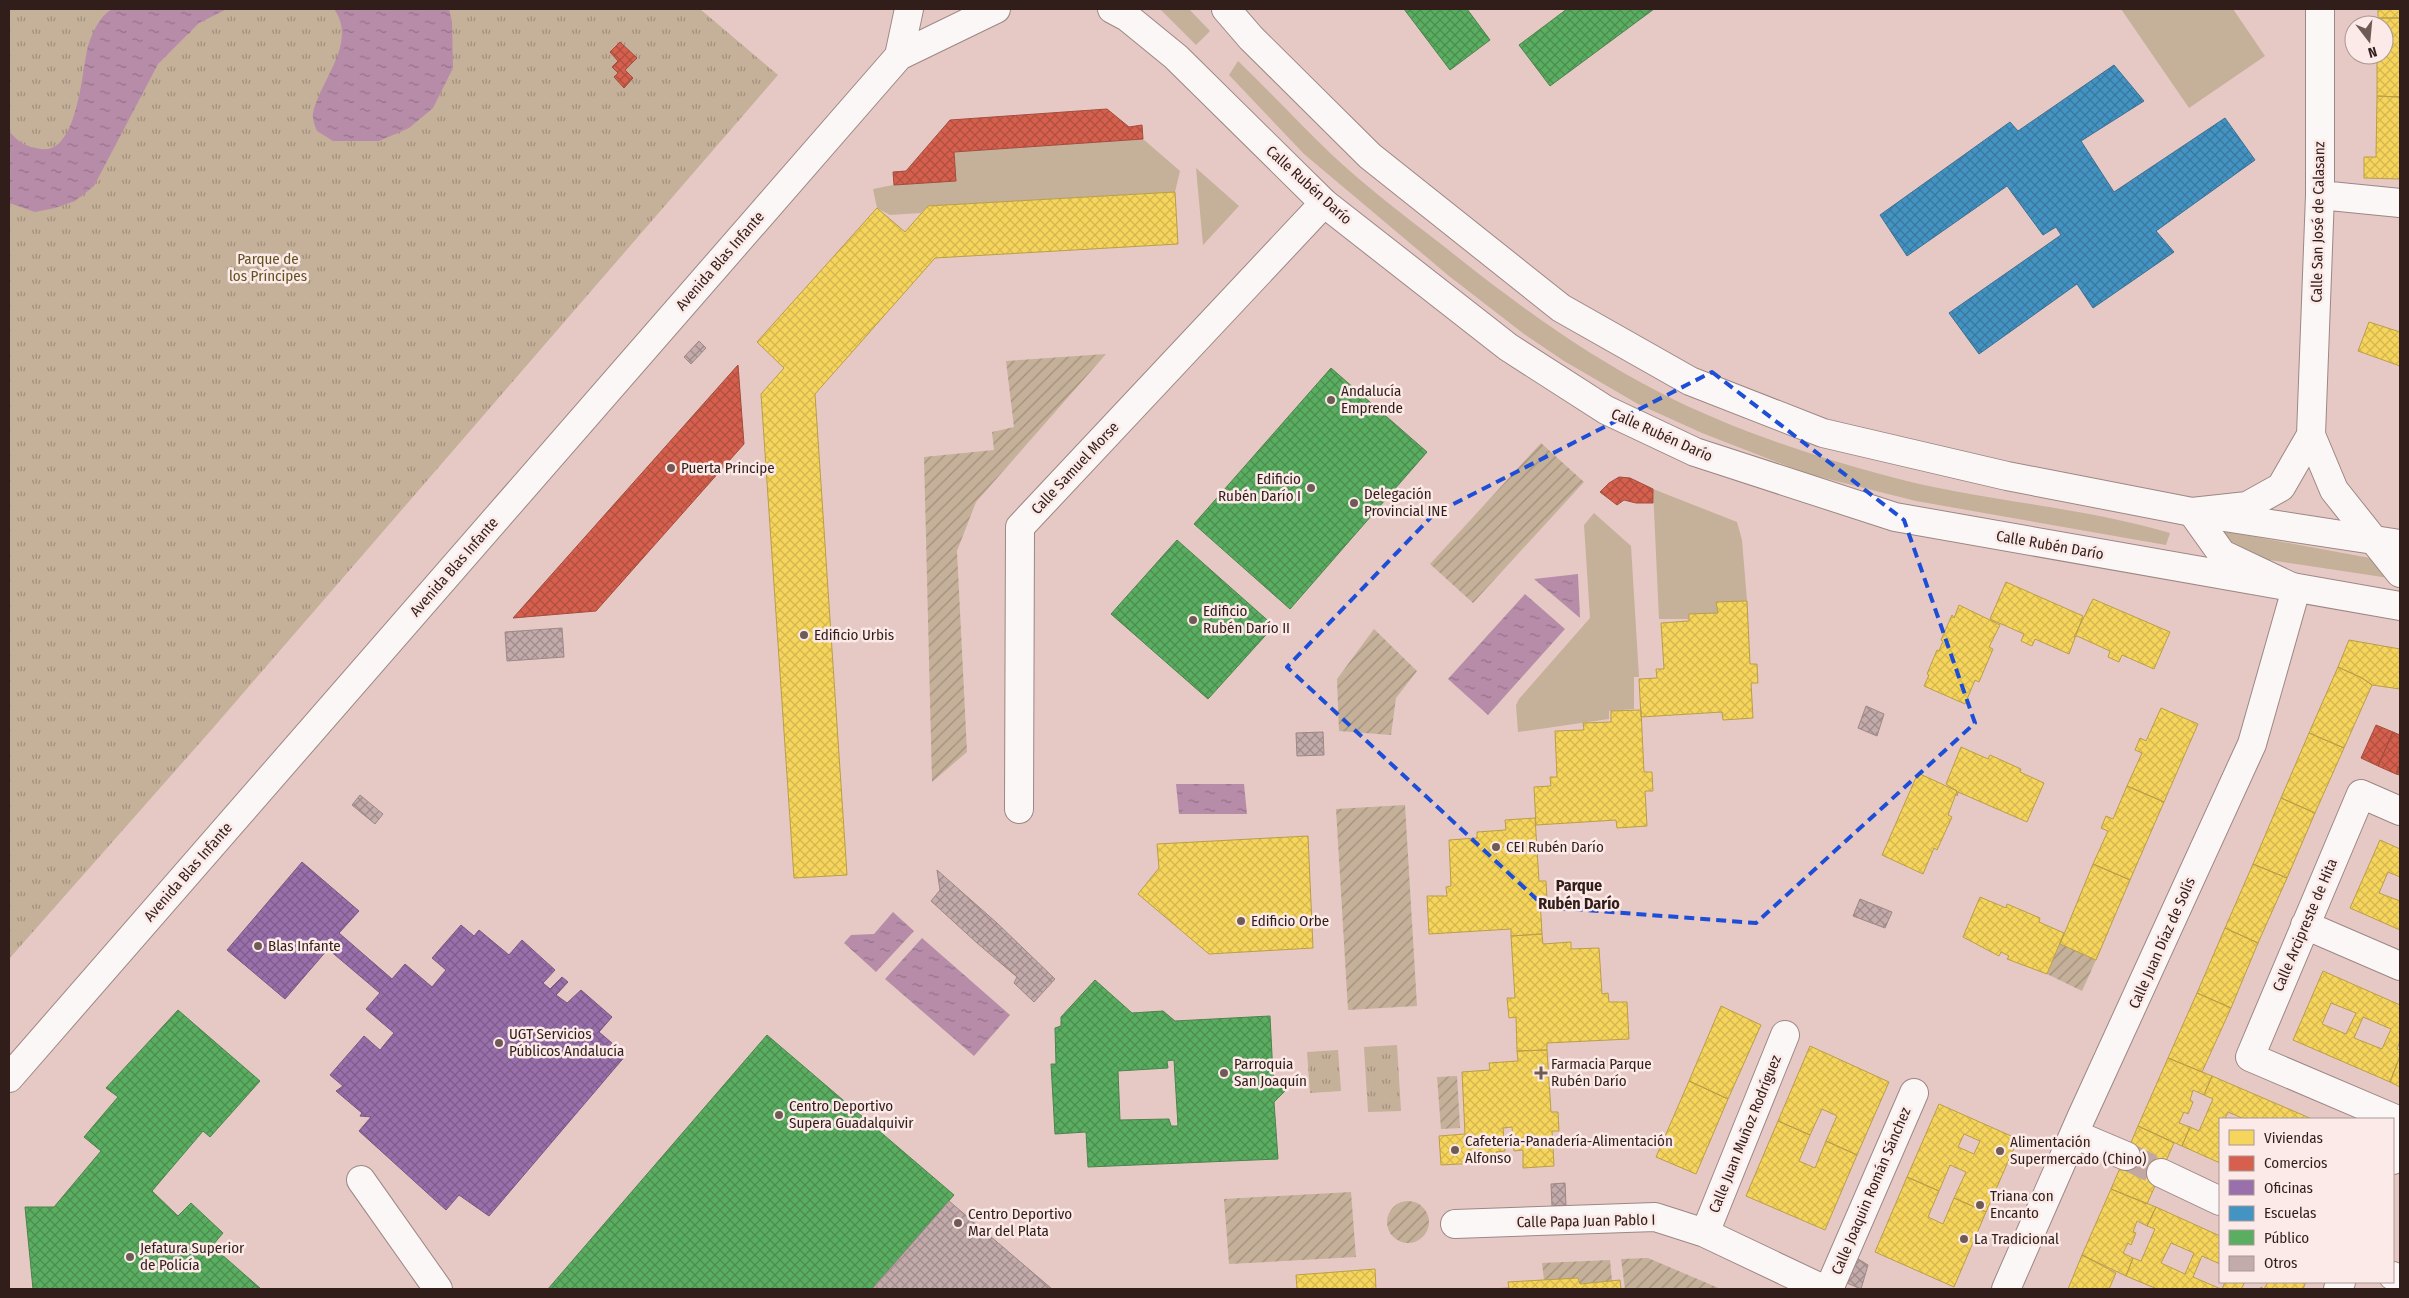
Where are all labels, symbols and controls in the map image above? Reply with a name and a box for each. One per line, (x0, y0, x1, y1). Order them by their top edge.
north arrow (2344, 15, 2394, 65)
text: N (2366, 43, 2379, 61)
street label: Calle San José de Calasanz (2308, 141, 2328, 303)
street label: Calle Rubén Darío (1262, 142, 1356, 228)
street label: Avenida Blas Infante (672, 208, 768, 314)
park label: Parque de los Príncipes (229, 250, 307, 285)
place label: Andalucía Emprende (1341, 382, 1403, 417)
marker: Andalucía Emprende (1325, 394, 1337, 406)
street label: Calle Rubén Darío (1608, 405, 1716, 465)
street label: Calle Samuel Morse (1028, 418, 1122, 518)
place label: Puerta Principe (681, 459, 775, 477)
marker: Puerta Principe (665, 462, 677, 474)
place label: Edificio Rubén Darío I (1218, 470, 1301, 505)
marker: Edificio Rubén Darío I (1305, 482, 1317, 494)
place label: Delegación Provincial INE (1364, 485, 1448, 520)
marker: Delegación Provincial INE (1348, 497, 1360, 509)
street label: Avenida Blas Infante (406, 514, 502, 620)
street label: Calle Rubén Darío (1995, 527, 2105, 563)
place label: Edificio Rubén Darío II (1203, 602, 1290, 637)
marker: Edificio Rubén Darío II (1187, 614, 1199, 626)
place label: Edificio Urbis (814, 626, 894, 644)
marker: Edificio Urbis (798, 629, 810, 641)
street label: Avenida Blas Infante (140, 819, 236, 925)
place label: CEI Rubén Darío (1506, 838, 1604, 856)
marker: CEI Rubén Darío (1490, 841, 1502, 853)
street label: Calle Arcipreste de Hita (2269, 856, 2341, 994)
street label: Calle Juan Díaz de Solís (2125, 875, 2199, 1011)
district label: Parque Rubén Darío (1538, 876, 1620, 913)
place label: Edificio Orbe (1251, 912, 1329, 930)
marker: Edificio Orbe (1235, 915, 1247, 927)
place label: Blas Infante (268, 937, 341, 955)
marker: Blas Infante (252, 940, 264, 952)
place label: UGT Servicios Públicos Andalucía (509, 1025, 624, 1060)
marker: UGT Servicios Públicos Andalucía (493, 1037, 505, 1049)
street label: Calle Juan Muñoz Rodríguez (1705, 1052, 1785, 1216)
place label: Parroquia San Joaquín (1234, 1055, 1307, 1090)
place label: Farmacia Parque Rubén Darío (1551, 1055, 1652, 1090)
marker: Parroquia San Joaquín (1218, 1067, 1230, 1079)
marker: Farmacia Parque Rubén Darío (1535, 1067, 1547, 1079)
place label: Centro Deportivo Supera Guadalquivir (789, 1097, 914, 1132)
street label: Calle Joaquin Román Sánchez (1828, 1105, 1915, 1277)
marker: Centro Deportivo Supera Guadalquivir (773, 1109, 785, 1121)
legend (2219, 1118, 2394, 1283)
text: Viviendas (2264, 1129, 2323, 1147)
place label: Cafetería-Panadería-Alimentación Alfonso (1465, 1132, 1673, 1167)
place label: Alimentación Supermercado (Chino) (2010, 1133, 2147, 1168)
marker: Cafetería-Panadería-Alimentación Alfonso (1449, 1144, 1461, 1156)
marker: Alimentación Supermercado (Chino) (1994, 1145, 2006, 1157)
text: Comercios (2264, 1154, 2327, 1172)
text: Oficinas (2264, 1179, 2313, 1197)
place label: Triana con Encanto (1990, 1187, 2054, 1222)
marker: Triana con Encanto (1974, 1199, 1986, 1211)
text: Escuelas (2264, 1204, 2316, 1222)
place label: Centro Deportivo Mar del Plata (968, 1205, 1072, 1240)
street label: Calle Papa Juan Pablo I (1516, 1211, 1656, 1231)
marker: Centro Deportivo Mar del Plata (952, 1217, 964, 1229)
text: Público (2264, 1229, 2309, 1247)
place label: La Tradicional (1974, 1230, 2059, 1248)
marker: La Tradicional (1958, 1233, 1970, 1245)
place label: Jefatura Superior de Policía (140, 1239, 245, 1274)
marker: Jefatura Superior de Policía (124, 1251, 136, 1263)
text: Otros (2264, 1254, 2297, 1272)

